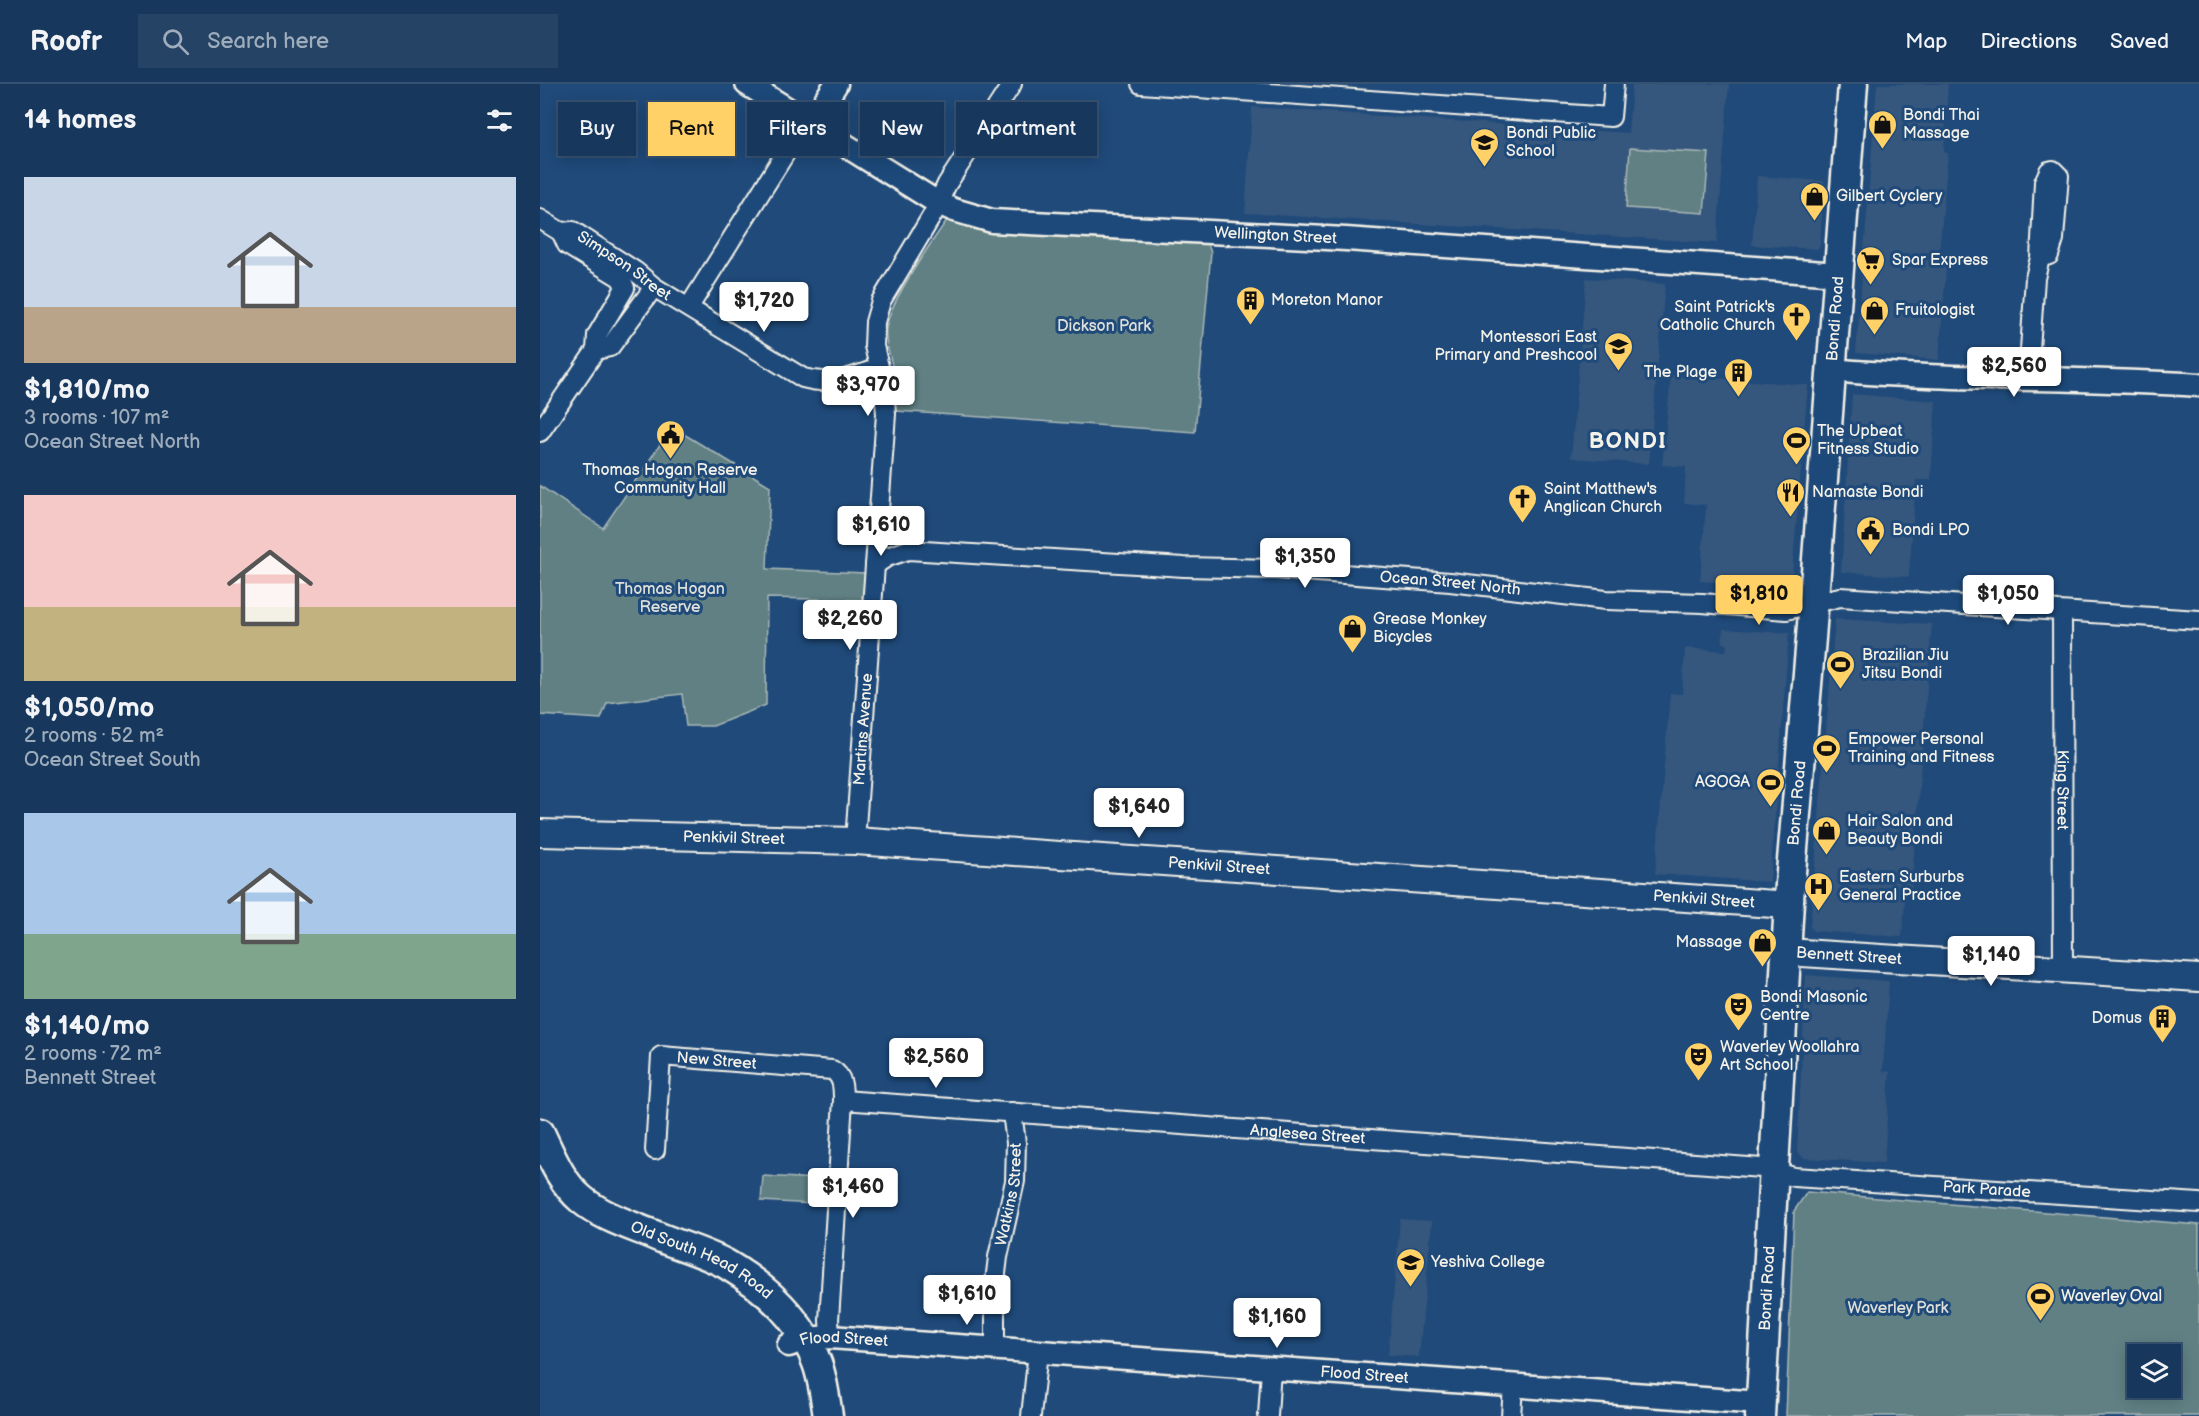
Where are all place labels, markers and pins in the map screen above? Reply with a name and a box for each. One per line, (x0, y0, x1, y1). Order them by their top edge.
place label: Bondi Thai Massage (1903, 106, 1980, 143)
shop icon: Bondi Thai Massage (1866, 108, 1898, 150)
place label: Bondi Public School (1506, 124, 1596, 161)
school or university icon: Bondi Public School (1469, 126, 1501, 168)
shop icon: Gilbert Cyclery (1799, 180, 1831, 222)
place label: Gilbert Cyclery (1836, 187, 1943, 206)
supermarket icon: Spar Express (1855, 244, 1887, 286)
place label: Spar Express (1892, 251, 1988, 270)
pin: $1,720 (715, 282, 813, 333)
building icon: Moreton Manor (1234, 284, 1266, 326)
place label: Moreton Manor (1271, 291, 1383, 310)
shop icon: Fruitologist (1858, 294, 1890, 336)
place label: Saint Patrick's Catholic Church (1660, 298, 1775, 335)
church icon: Saint Patrick's Catholic Church (1780, 300, 1812, 342)
place label: Fruitologist (1895, 301, 1975, 320)
place label: Montessori East Primary and Preshcool (1434, 328, 1597, 365)
school or university icon: Montessori East Primary and Preshcool (1602, 330, 1634, 372)
pin: $2,560 (1965, 347, 2063, 398)
building icon: The Plage (1722, 356, 1754, 398)
place label: The Plage (1644, 363, 1718, 382)
pin: $3,970 (819, 366, 917, 417)
public building icon: Thomas Hogan Reserve Community Hall (654, 418, 686, 460)
place label: The Upbeat Fitness Studio (1817, 422, 1919, 459)
sports icon: The Upbeat Fitness Studio (1780, 424, 1812, 466)
place label: Thomas Hogan Reserve Community Hall (582, 461, 758, 498)
restaurant icon: Namaste Bondi (1775, 476, 1807, 518)
place label: Saint Matthew's Anglican Church (1544, 480, 1662, 517)
church icon: Saint Matthew's Anglican Church (1507, 482, 1539, 524)
place label: Namaste Bondi (1812, 483, 1924, 502)
pin: $1,610 (832, 506, 930, 557)
public building icon: Bondi LPO (1855, 514, 1887, 556)
place label: Bondi LPO (1892, 521, 1970, 540)
pin: $1,350 (1256, 538, 1354, 589)
pin: $1,810 (1710, 575, 1808, 626)
pin: $1,050 (1959, 575, 2057, 626)
pin: $2,260 (801, 600, 899, 651)
place label: Grease Monkey Bicycles (1373, 610, 1488, 647)
shop icon: Grease Monkey Bicycles (1336, 612, 1368, 654)
place label: Brazilian Jiu Jitsu Bondi (1862, 646, 1949, 683)
sports icon: Brazilian Jiu Jitsu Bondi (1825, 648, 1857, 690)
place label: Empower Personal Training and Fitness (1848, 730, 1995, 767)
sports icon: Empower Personal Training and Fitness (1811, 732, 1843, 774)
sports icon: AGOGA (1755, 766, 1787, 808)
place label: AGOGA (1695, 773, 1750, 792)
pin: $1,640 (1090, 788, 1188, 839)
place label: Hair Salon and Beauty Bondi (1847, 812, 1953, 849)
shop icon: Hair Salon and Beauty Bondi (1810, 814, 1842, 856)
place label: Eastern Surburbs General Practice (1839, 868, 1964, 905)
hospital icon: Eastern Surburbs General Practice (1802, 870, 1834, 912)
shop icon: Massage (1747, 926, 1779, 968)
place label: Massage (1675, 933, 1743, 952)
pin: $1,140 (1942, 936, 2040, 987)
place label: Bondi Masonic Centre (1760, 988, 1867, 1025)
theatre icon: Bondi Masonic Centre (1723, 990, 1755, 1032)
building icon: Domus (2147, 1002, 2179, 1044)
place label: Domus (2091, 1009, 2142, 1028)
pin: $2,560 (887, 1038, 985, 1089)
place label: Waverley Woollahra Art School (1720, 1038, 1859, 1075)
theatre icon: Waverley Woollahra Art School (1683, 1040, 1715, 1082)
pin: $1,460 (804, 1168, 902, 1219)
school or university icon: Yeshiva College (1394, 1246, 1426, 1288)
place label: Yeshiva College (1430, 1253, 1546, 1272)
pin: $1,610 (918, 1275, 1016, 1326)
sports icon: Waverley Oval (2024, 1280, 2056, 1322)
place label: Waverley Oval (2061, 1287, 2162, 1306)
pin: $1,160 (1228, 1298, 1326, 1349)

